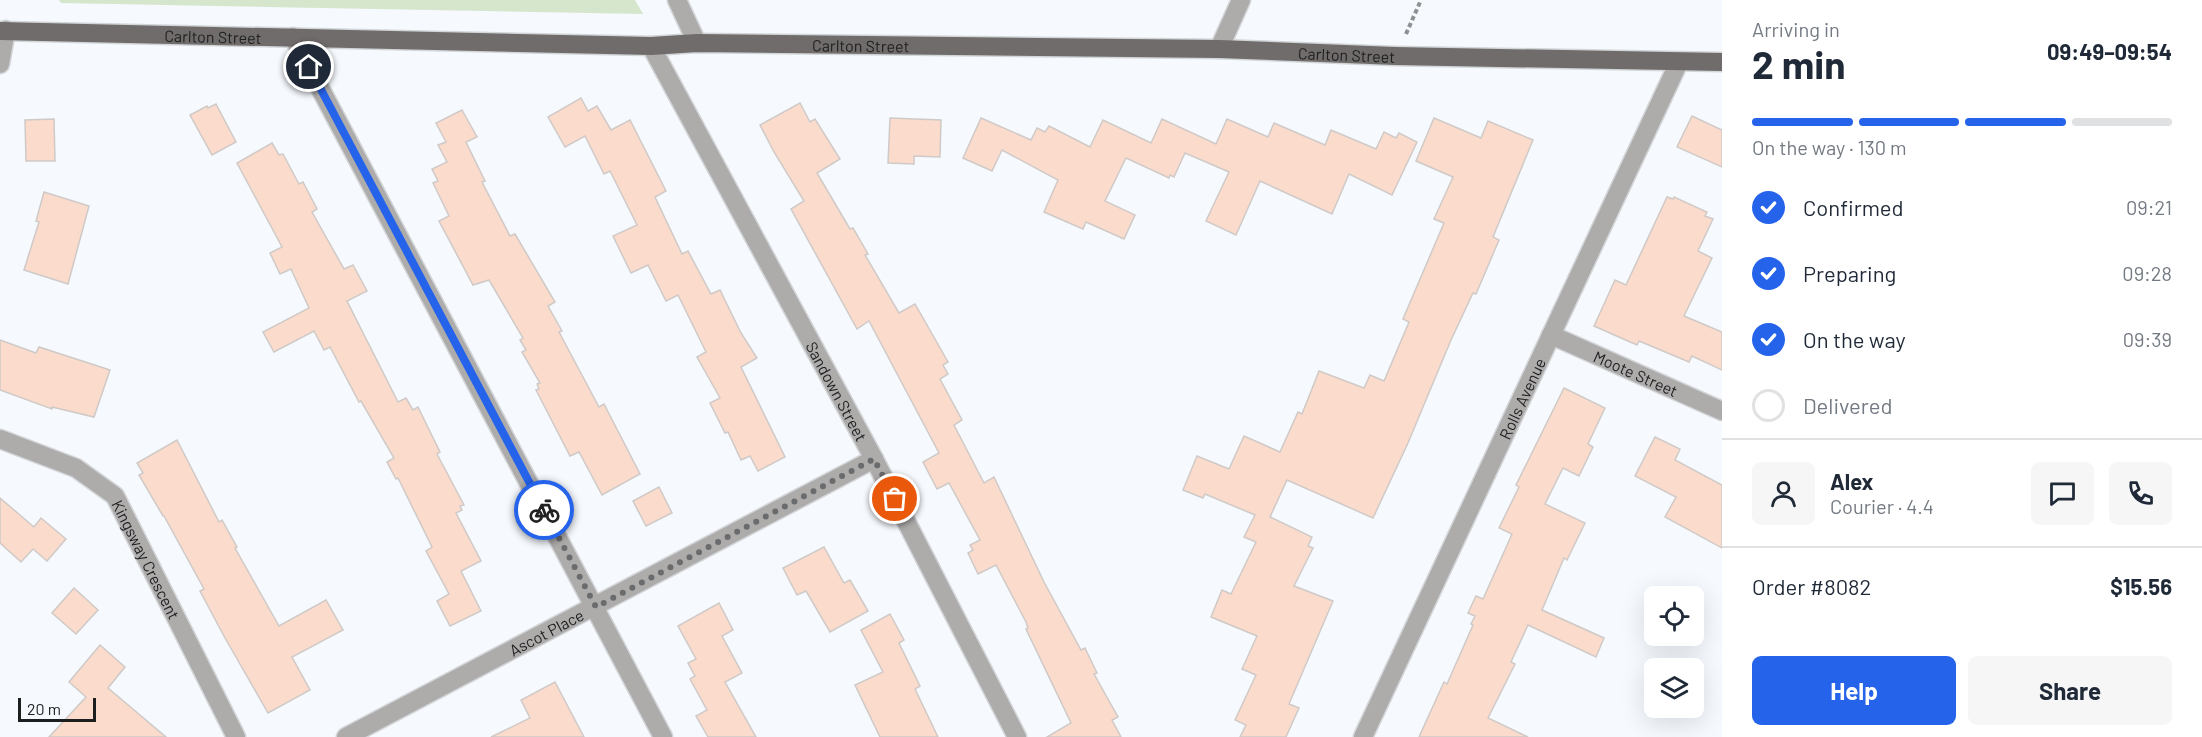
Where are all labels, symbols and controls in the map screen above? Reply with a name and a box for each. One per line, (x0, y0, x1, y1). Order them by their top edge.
text: Arriving in (1752, 17, 1840, 41)
street label: Carlton Street (164, 25, 262, 47)
street label: Carlton Street (812, 35, 909, 55)
text: 09:49–09:54 (2047, 38, 2172, 64)
text: 2 min (1752, 40, 1845, 87)
pin (283, 41, 334, 92)
street label: Carlton Street (1298, 43, 1396, 65)
icon: home (292, 50, 325, 83)
text: On the way · 130 m (1752, 135, 1907, 159)
icon: check (1752, 191, 1785, 224)
text: Confirmed (1803, 194, 1903, 220)
text: 09:21 (2126, 195, 2172, 219)
icon: check (1752, 257, 1785, 290)
text: Preparing (1803, 260, 1896, 286)
text: 09:28 (2122, 261, 2172, 285)
icon: check (1752, 323, 1785, 356)
text: On the way (1803, 326, 1906, 352)
text: 09:39 (2123, 327, 2172, 351)
street label: Sandown Street (803, 338, 872, 444)
street label: Moote Street (1591, 346, 1681, 400)
street label: Rolls Avenue (1494, 355, 1549, 442)
text: Delivered (1803, 392, 1892, 418)
button: person (1752, 462, 1815, 525)
button: chat (2031, 462, 2094, 525)
button: phone (2109, 462, 2172, 525)
text: Alex (1830, 468, 1873, 494)
pin (869, 473, 920, 524)
courier (514, 480, 574, 540)
icon: bag (878, 482, 911, 515)
icon: bike (528, 494, 561, 527)
text: Courier · 4.4 (1830, 494, 1934, 518)
street label: Kingsway Crescent (109, 496, 185, 622)
text: Order #8082 (1752, 573, 1871, 599)
text: $15.56 (2110, 573, 2172, 599)
map controls (1644, 586, 1704, 718)
button: locate (1644, 586, 1704, 646)
street label: Ascot Place (505, 604, 586, 659)
button: Help (1752, 656, 1956, 725)
button: Share (1968, 656, 2172, 725)
button: layers (1644, 658, 1704, 718)
scale bar (18, 695, 96, 722)
text: 20 m (27, 699, 61, 718)

